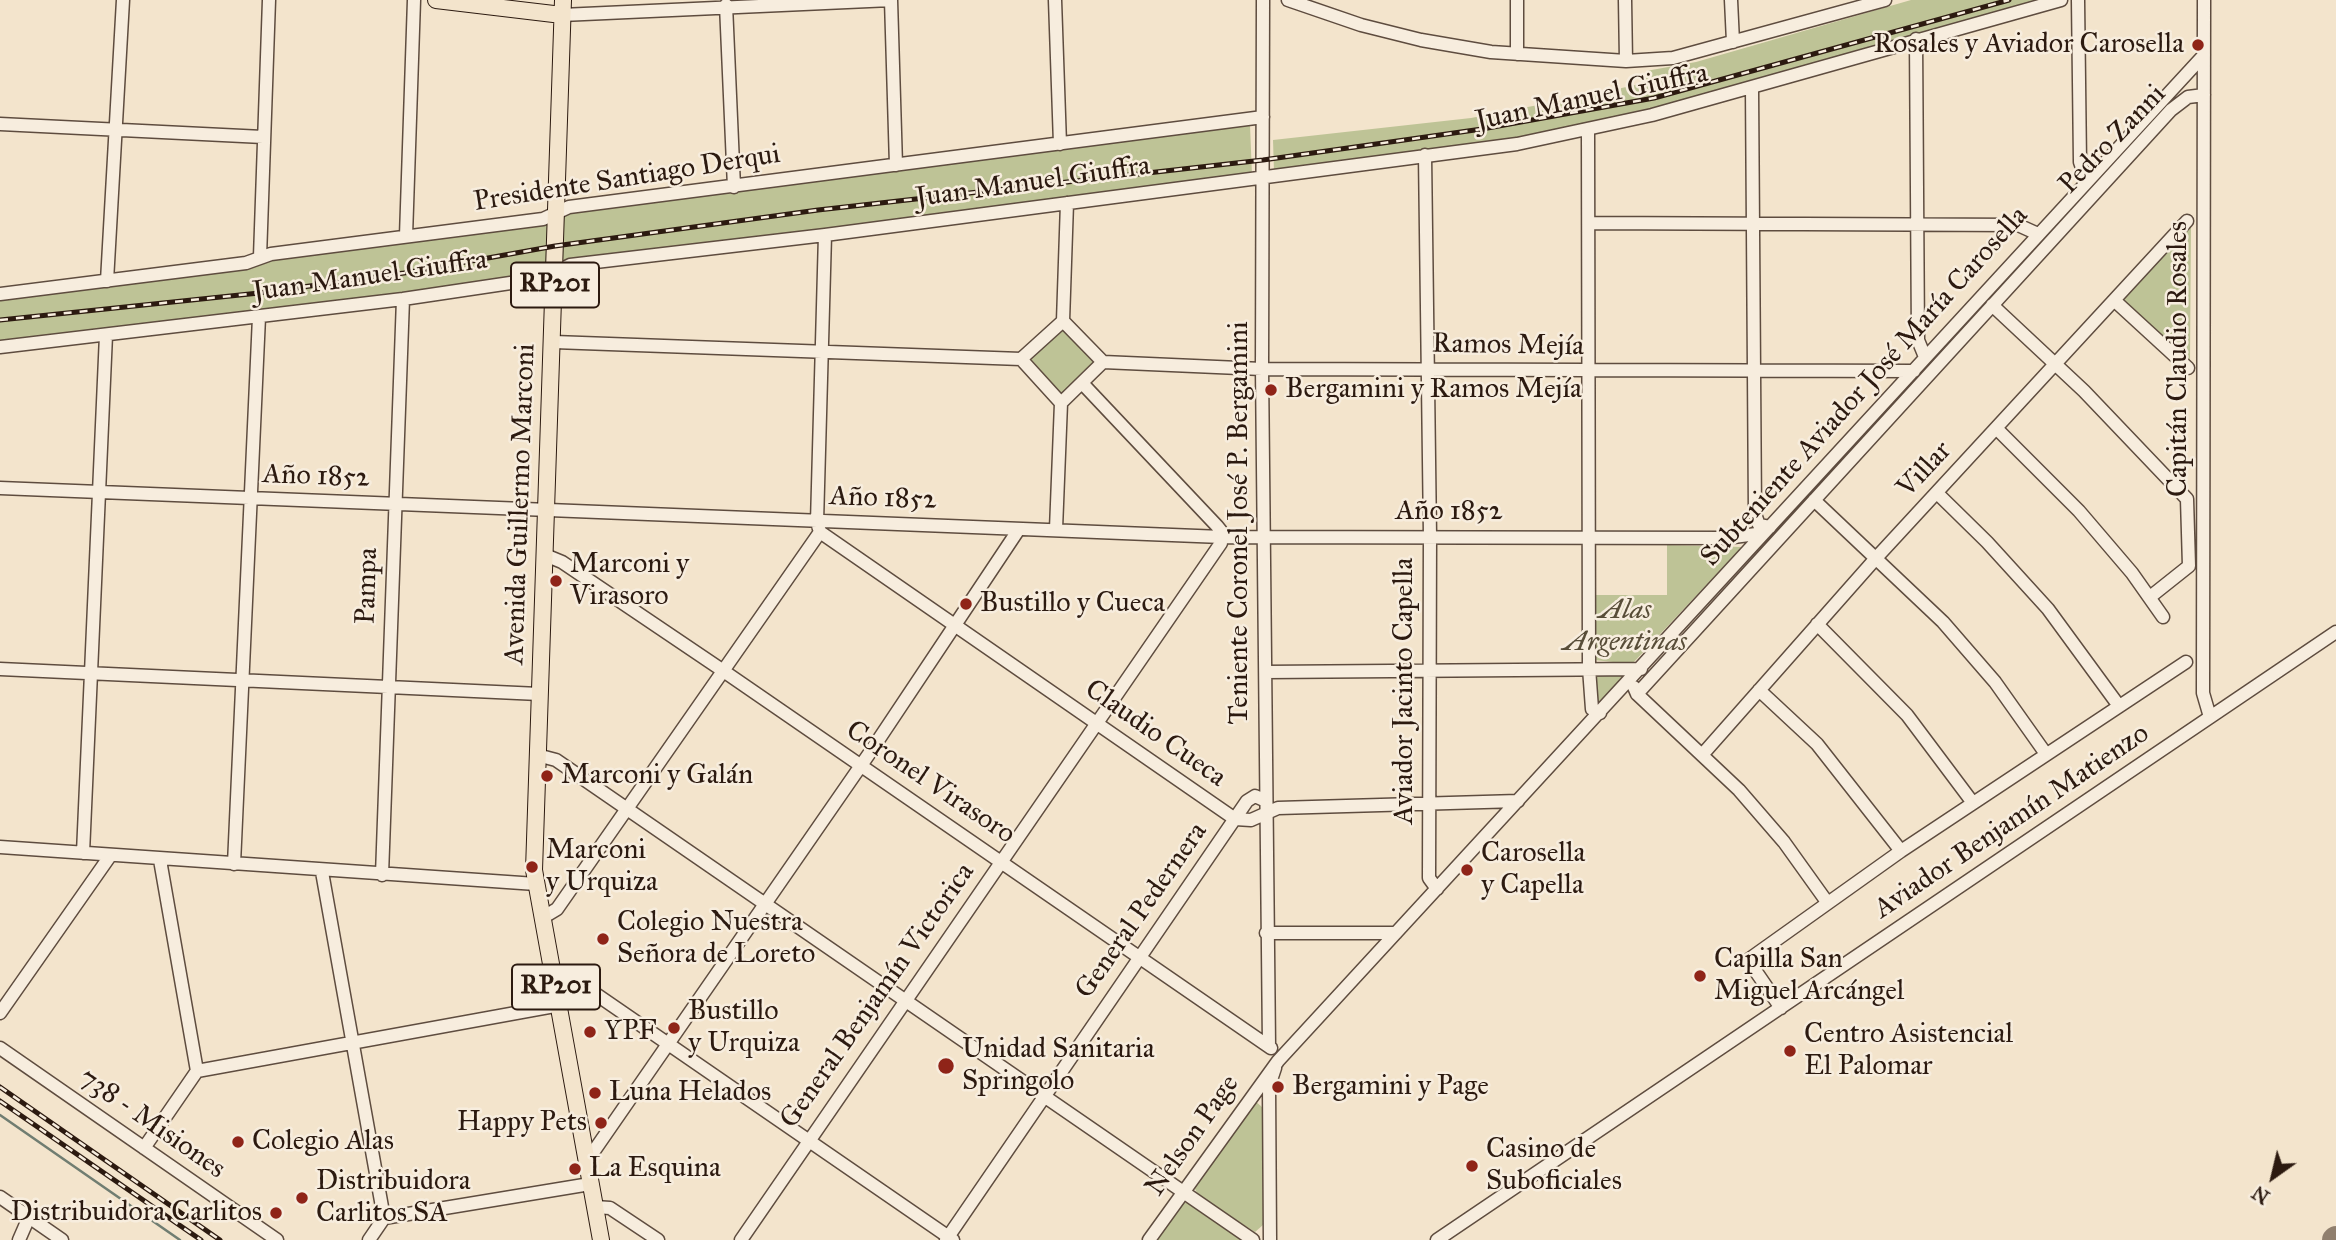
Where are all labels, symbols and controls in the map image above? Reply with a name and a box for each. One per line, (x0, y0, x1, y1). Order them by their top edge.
place label: Rosales y Aviador Carosella (1874, 28, 2184, 62)
marker: Rosales y Aviador Carosella (2190, 37, 2206, 53)
street label: Juan Manuel Giuffra (1473, 57, 1711, 139)
street label: Pedro Zanni (2053, 78, 2173, 202)
street label: Presidente Santiago Derqui (471, 138, 783, 220)
street label: Juan Manuel Giuffra (914, 150, 1152, 216)
street label: Subteniente Aviador José María Carosella (1694, 200, 2036, 574)
street label: Capitán Claudio Rosales (2162, 221, 2196, 497)
street label: Juan Manuel Giuffra (251, 244, 489, 310)
road number: RP201 (511, 262, 599, 308)
street label: Teniente Coronel José P. Bergamini (1223, 321, 1257, 725)
street label: Ramos Mejía (1432, 328, 1584, 364)
street label: Avenida Guillermo Marconi (499, 343, 543, 665)
place label: Bergamini y Ramos Mejía (1285, 373, 1582, 407)
marker: Bergamini y Ramos Mejía (1263, 382, 1279, 398)
street label: Villar (1891, 435, 1959, 505)
street label: Año 1852 (262, 458, 370, 496)
street label: Año 1852 (829, 480, 937, 518)
street label: Año 1852 (1395, 495, 1503, 529)
street label: Pampa (350, 547, 386, 625)
place label: Marconi y Virasoro (570, 548, 689, 614)
street label: Aviador Jacinto Capella (1388, 558, 1422, 824)
marker: Marconi y Virasoro (548, 573, 564, 589)
place label: Bustillo y Cueca (980, 587, 1165, 621)
park label: Alas Argentinas (1563, 594, 1687, 660)
marker: Bustillo y Cueca (958, 596, 974, 612)
street label: Claudio Cueca (1078, 673, 1232, 795)
street label: Coronel Virasoro (839, 714, 1021, 852)
street label: Aviador Benjamín Matienzo (1868, 717, 2156, 927)
place label: Marconi y Galán (561, 759, 753, 793)
marker: Marconi y Galán (539, 768, 555, 784)
street label: General Pedernera (1069, 816, 1215, 1006)
place label: Marconi y Urquiza (546, 834, 658, 900)
place label: Carosella y Capella (1481, 837, 1585, 903)
street label: General Benjamín Victorica (774, 857, 982, 1135)
marker: Marconi y Urquiza (524, 859, 540, 875)
marker: Carosella y Capella (1459, 862, 1475, 878)
place label: Colegio Nuestra Señora de Loreto (617, 906, 815, 972)
marker: Colegio Nuestra Señora de Loreto (595, 931, 611, 947)
place label: Capilla San Miguel Arcángel (1714, 943, 1904, 1009)
road number: RP201 (512, 964, 600, 1010)
marker: Capilla San Miguel Arcángel (1692, 968, 1708, 984)
place label: Bustillo y Urquiza (688, 995, 800, 1061)
place label: YPF (604, 1015, 656, 1049)
place label: Centro Asistencial El Palomar (1804, 1018, 2013, 1084)
marker: Bustillo y Urquiza (666, 1020, 682, 1036)
marker: YPF (582, 1024, 598, 1040)
place label: Unidad Sanitaria Springolo (962, 1033, 1155, 1099)
marker: Centro Asistencial El Palomar (1782, 1043, 1798, 1059)
marker: Unidad Sanitaria Springolo (936, 1056, 956, 1076)
street label: 738 - Misiones (73, 1061, 231, 1187)
street label: Nelson Page (1139, 1069, 1247, 1203)
place label: Bergamini y Page (1292, 1070, 1489, 1104)
place label: Luna Helados (609, 1076, 771, 1110)
marker: Bergamini y Page (1270, 1079, 1286, 1095)
marker: Luna Helados (587, 1085, 603, 1101)
place label: Happy Pets (457, 1106, 587, 1140)
marker: Happy Pets (593, 1115, 609, 1131)
place label: Colegio Alas (252, 1125, 394, 1159)
place label: Casino de Suboficiales (1486, 1133, 1622, 1199)
marker: Colegio Alas (230, 1134, 246, 1150)
north arrow (2238, 1142, 2308, 1212)
place label: La Esquina (589, 1152, 721, 1186)
marker: Casino de Suboficiales (1464, 1158, 1480, 1174)
marker: La Esquina (567, 1161, 583, 1177)
place label: Distribuidora Carlitos SA (316, 1165, 471, 1231)
text: N (2248, 1181, 2274, 1209)
marker: Distribuidora Carlitos SA (294, 1190, 310, 1206)
place label: Distribuidora Carlitos (11, 1196, 262, 1230)
marker: Distribuidora Carlitos (268, 1205, 284, 1221)

